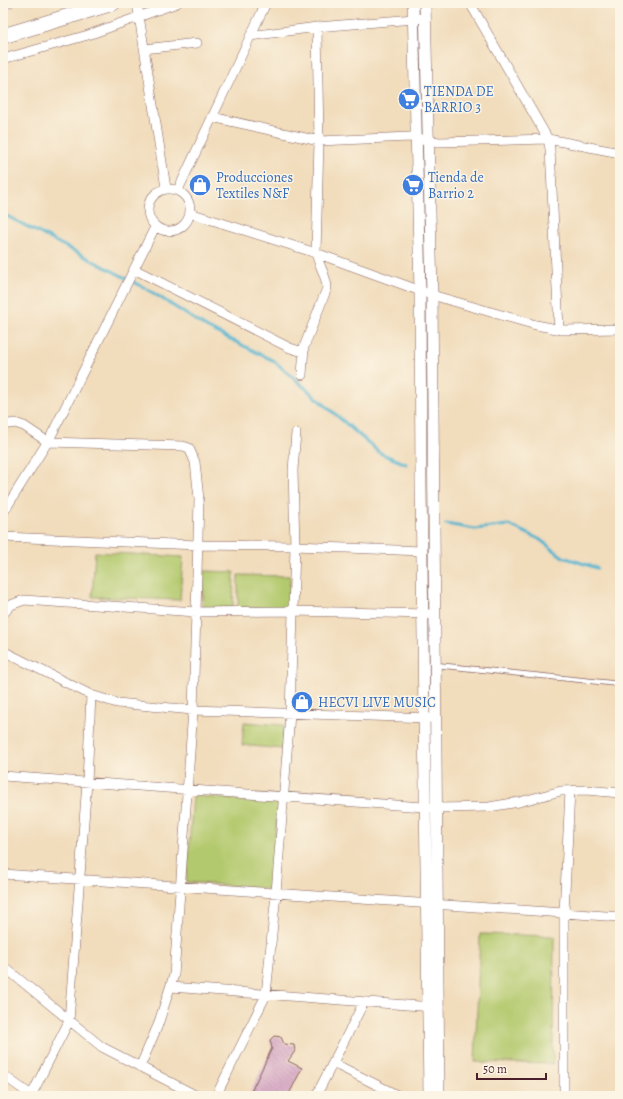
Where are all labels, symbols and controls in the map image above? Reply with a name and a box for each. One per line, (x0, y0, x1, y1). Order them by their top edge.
place label: TIENDA DE BARRIO 3 (424, 82, 494, 117)
supermarket icon: TIENDA DE BARRIO 3 (396, 86, 422, 112)
place label: Producciones Textiles N&F (216, 168, 293, 203)
place label: Tienda de Barrio 2 (428, 168, 484, 203)
shop icon: Producciones Textiles N&F (187, 172, 213, 198)
supermarket icon: Tienda de Barrio 2 (400, 172, 426, 198)
shop icon: HECVI LIVE MUSIC (289, 689, 315, 715)
place label: HECVI LIVE MUSIC (318, 693, 436, 712)
scale bar (477, 1055, 546, 1081)
text: 50 m (483, 1061, 507, 1077)

